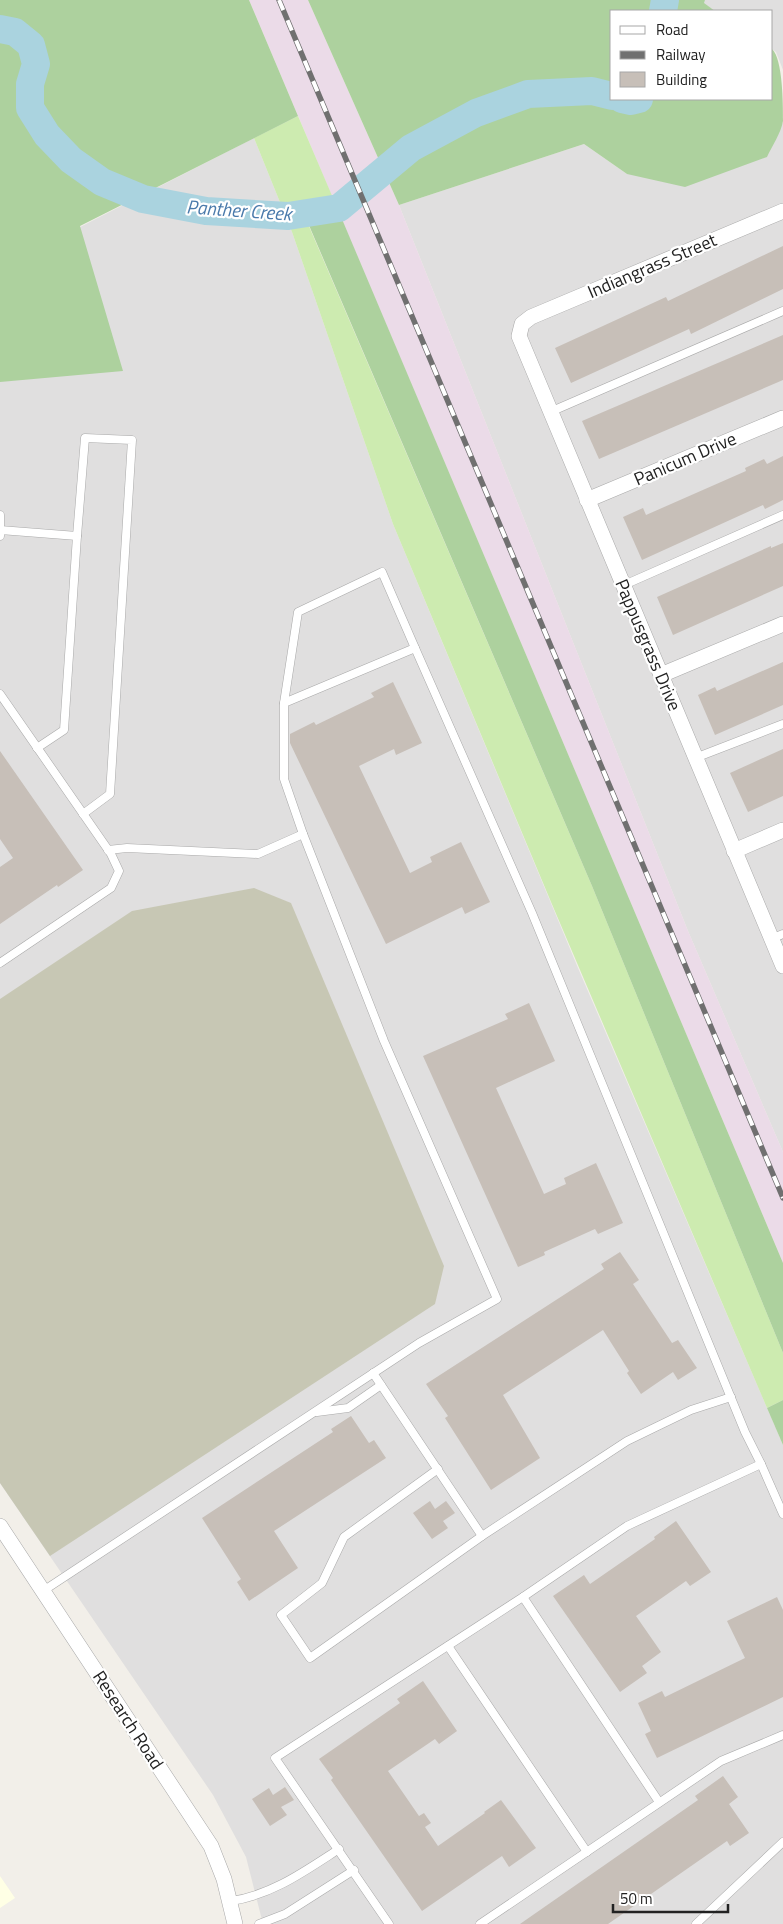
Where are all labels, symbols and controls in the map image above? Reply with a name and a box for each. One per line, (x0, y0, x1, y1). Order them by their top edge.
legend (610, 10, 773, 100)
text: Road (656, 18, 688, 41)
text: Railway (656, 43, 706, 66)
text: Building (656, 68, 707, 91)
water label: Panther Creek (186, 191, 295, 228)
street label: Indiangrass Street (583, 226, 721, 305)
street label: Panicum Drive (629, 425, 740, 492)
street label: Pappusgrass Drive (608, 575, 688, 715)
street label: Research Road (86, 1665, 171, 1774)
scale bar (613, 1882, 728, 1914)
text: 50 m (620, 1887, 653, 1910)

